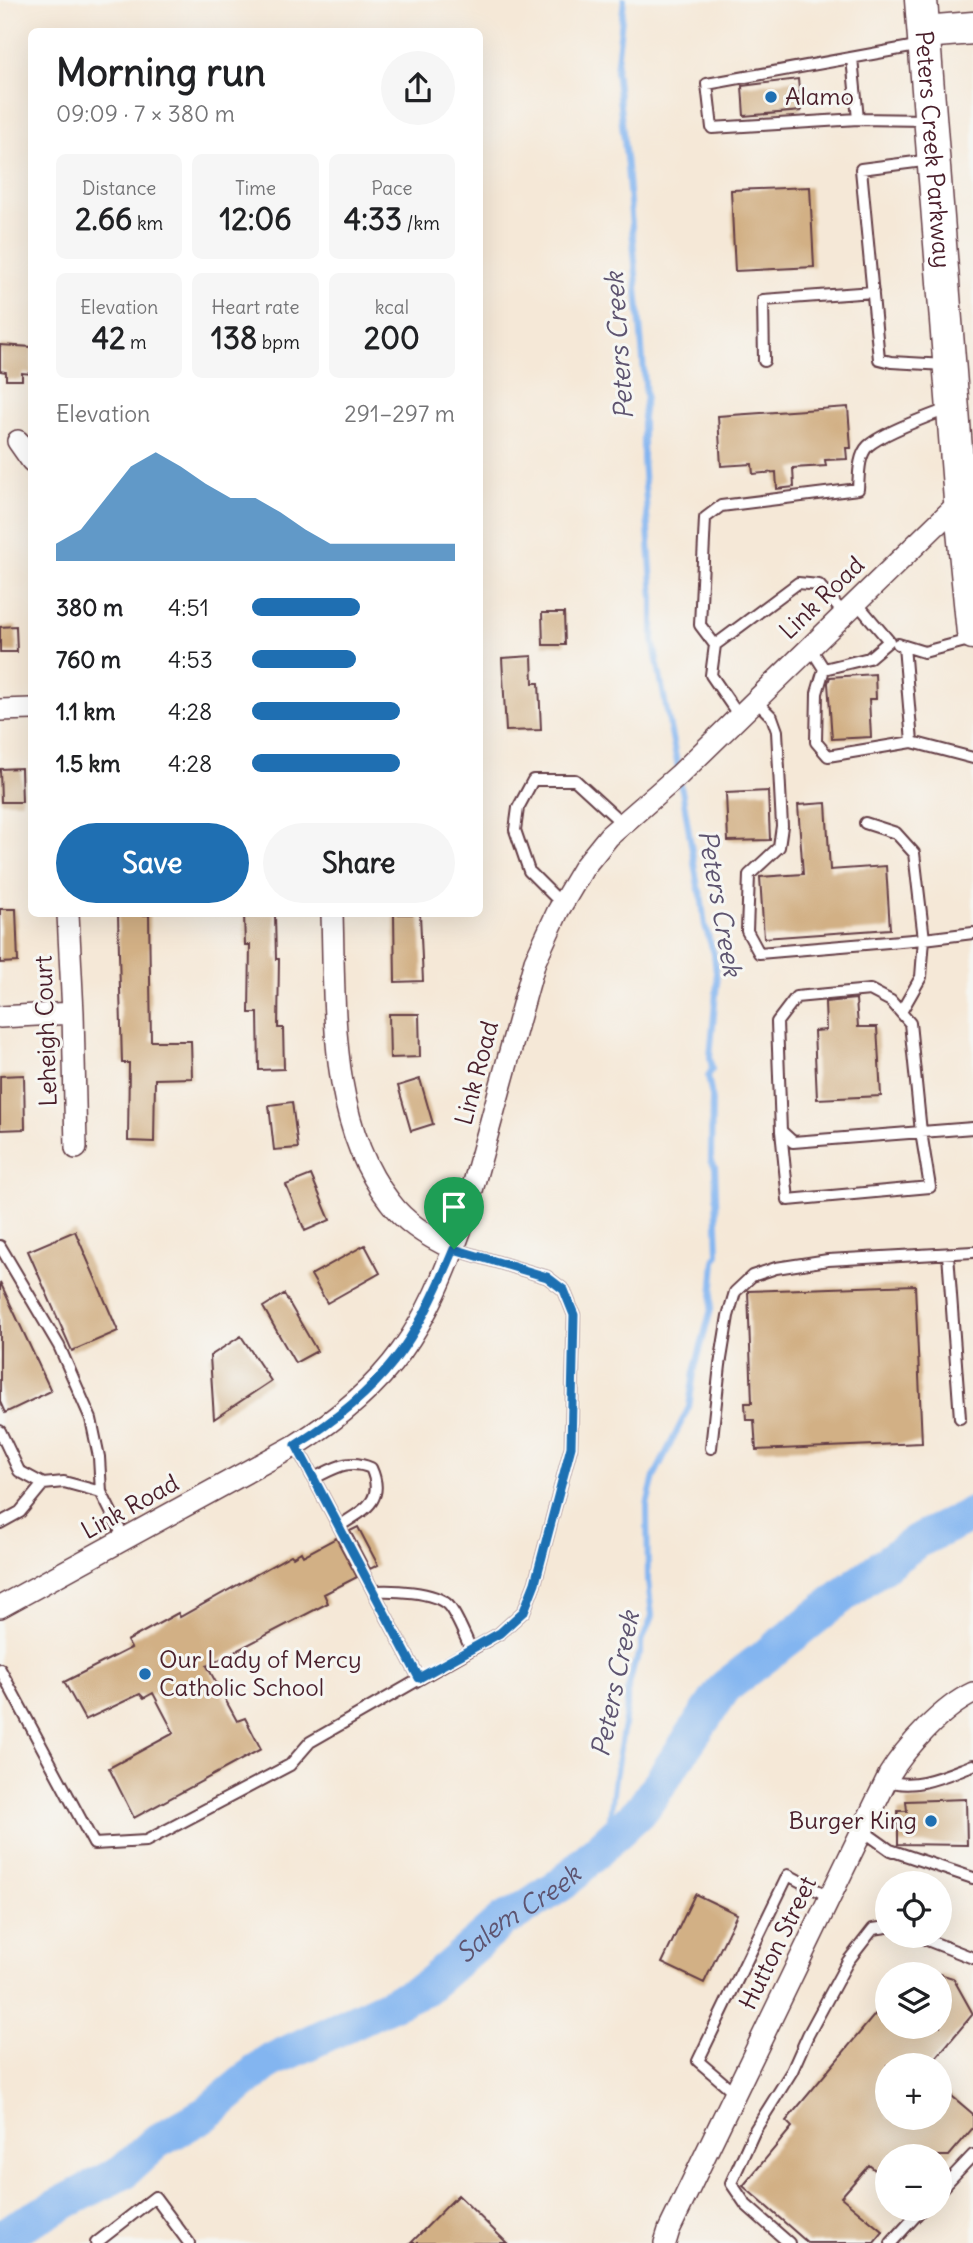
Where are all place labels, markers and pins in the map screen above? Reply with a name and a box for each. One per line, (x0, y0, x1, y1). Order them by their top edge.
place label: Alamo (785, 81, 854, 111)
marker: Alamo (763, 89, 779, 105)
pin (424, 1177, 484, 1249)
place label: Our Lady of Mercy Catholic School (159, 1644, 362, 1702)
marker: Our Lady of Mercy Catholic School (137, 1666, 153, 1682)
place label: Burger King (788, 1805, 917, 1835)
marker: Burger King (923, 1813, 939, 1829)

